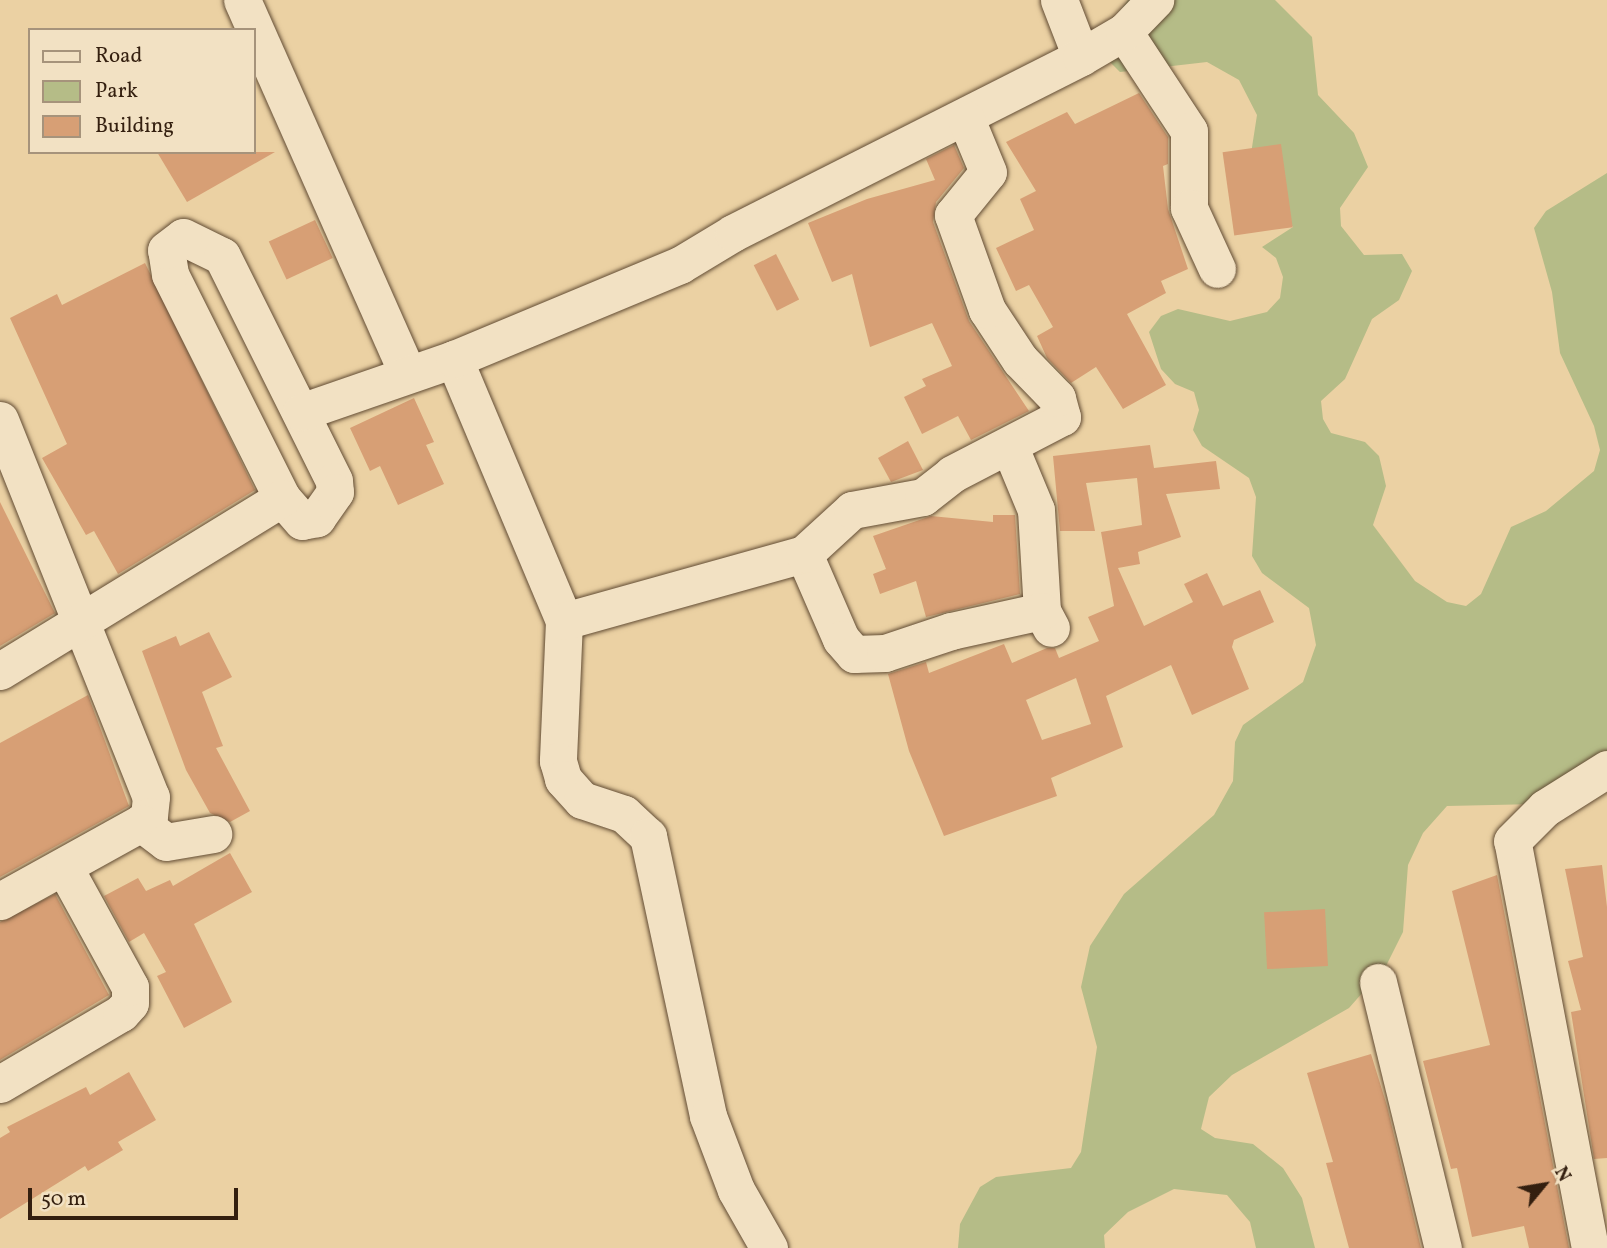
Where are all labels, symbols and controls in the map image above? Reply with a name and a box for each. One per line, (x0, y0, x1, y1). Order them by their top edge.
legend (28, 28, 256, 154)
text: Road (95, 42, 142, 71)
text: Park (95, 77, 138, 106)
text: Building (95, 112, 174, 141)
north arrow (1509, 1150, 1579, 1220)
text: N (1547, 1162, 1577, 1187)
scale bar (32, 1174, 242, 1218)
text: 50 m (41, 1185, 86, 1214)

